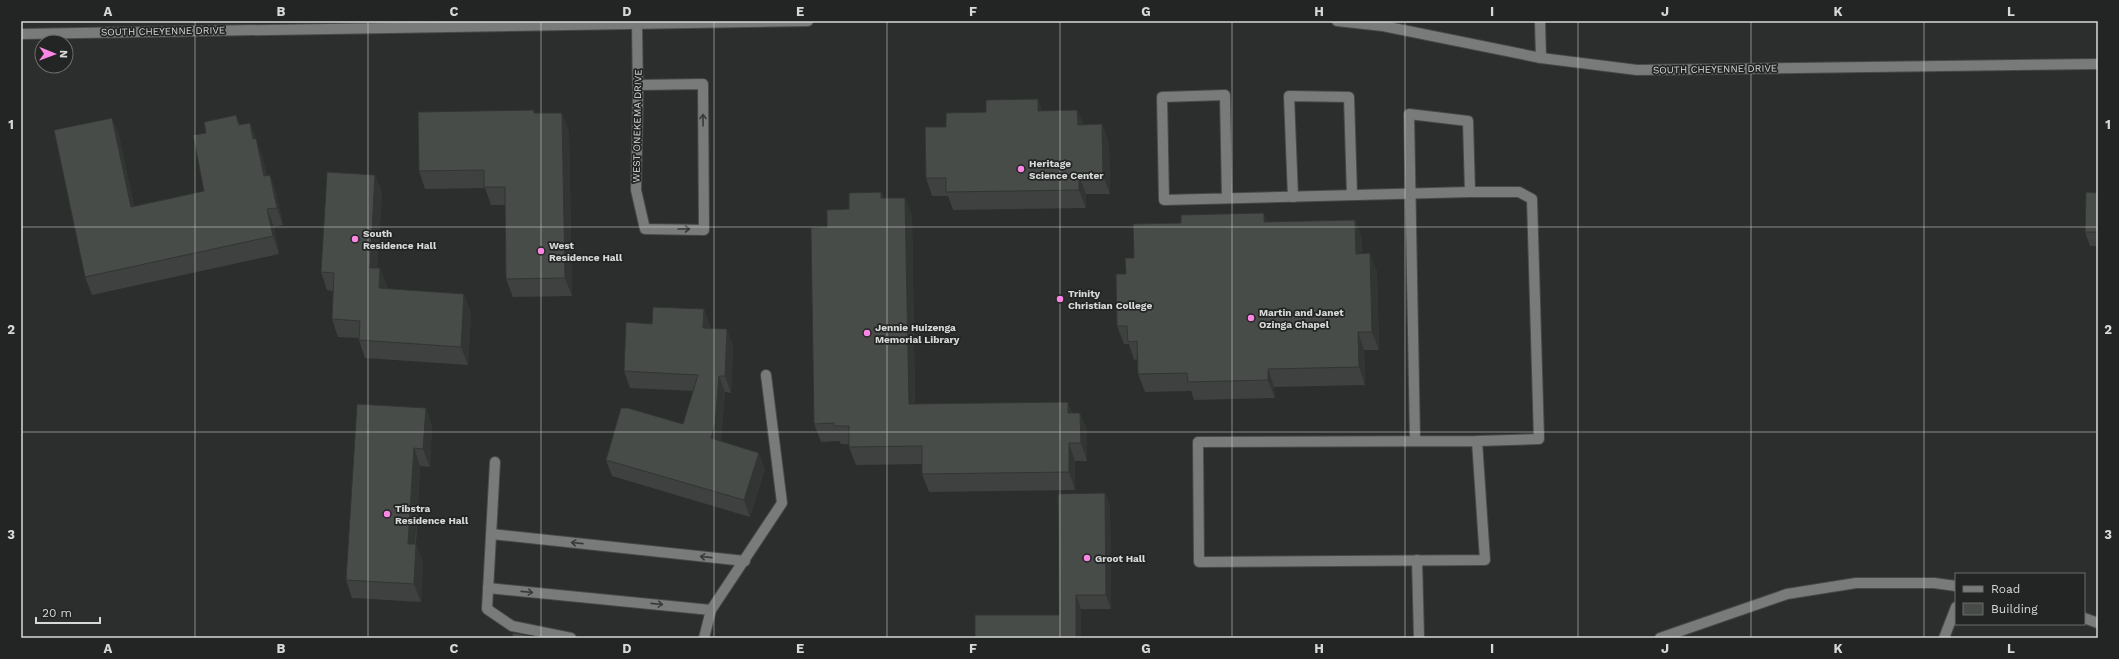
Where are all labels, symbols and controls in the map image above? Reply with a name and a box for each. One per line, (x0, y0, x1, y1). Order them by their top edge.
text: A (104, 4, 113, 19)
text: B (277, 4, 286, 19)
text: C (450, 4, 459, 19)
text: D (622, 4, 632, 19)
text: E (796, 4, 804, 19)
text: F (969, 4, 977, 19)
text: G (1141, 4, 1151, 19)
text: H (1314, 4, 1324, 19)
text: I (1490, 4, 1494, 19)
text: J (1661, 4, 1669, 19)
text: K (1833, 4, 1843, 19)
text: L (2007, 4, 2015, 19)
street label: SOUTH CHEYENNE DRIVE (101, 24, 225, 38)
north arrow (34, 34, 74, 74)
text: N (57, 50, 70, 58)
street label: SOUTH CHEYENNE DRIVE (1653, 62, 1777, 76)
street label: WEST ONEKEMA DRIVE (631, 69, 643, 183)
one-way arrow (699, 114, 707, 127)
text: 1 (8, 117, 14, 132)
text: 1 (2105, 117, 2111, 132)
place label: Heritage Science Center (1029, 158, 1104, 181)
marker: Heritage Science Center (1016, 164, 1026, 174)
one-way arrow (677, 225, 690, 233)
place label: South Residence Hall (363, 228, 437, 251)
marker: South Residence Hall (350, 234, 360, 244)
place label: West Residence Hall (549, 240, 623, 263)
marker: West Residence Hall (536, 246, 546, 256)
place label: Trinity Christian College (1068, 288, 1152, 311)
marker: Trinity Christian College (1055, 294, 1065, 304)
place label: Martin and Janet Ozinga Chapel (1259, 307, 1344, 330)
marker: Martin and Janet Ozinga Chapel (1246, 313, 1256, 323)
text: 2 (7, 322, 15, 337)
place label: Jennie Huizenga Memorial Library (875, 322, 960, 345)
text: 2 (2104, 322, 2112, 337)
marker: Jennie Huizenga Memorial Library (862, 328, 872, 338)
place label: Tibstra Residence Hall (395, 503, 469, 526)
marker: Tibstra Residence Hall (382, 509, 392, 519)
text: 3 (7, 527, 15, 542)
text: 3 (2104, 527, 2112, 542)
one-way arrow (570, 540, 583, 547)
one-way arrow (700, 553, 713, 561)
marker: Groot Hall (1082, 553, 1092, 563)
place label: Groot Hall (1095, 553, 1146, 564)
legend (1955, 573, 2085, 625)
text: Road (1991, 582, 2020, 596)
one-way arrow (520, 588, 533, 595)
scale bar (36, 599, 100, 625)
one-way arrow (650, 601, 663, 608)
text: Building (1991, 602, 2038, 616)
text: 20 m (42, 606, 72, 620)
text: A (104, 641, 113, 656)
text: B (277, 641, 286, 656)
text: C (450, 641, 459, 656)
text: D (622, 641, 632, 656)
text: E (796, 641, 804, 656)
text: F (969, 641, 977, 656)
text: G (1141, 641, 1151, 656)
text: H (1314, 641, 1324, 656)
text: I (1490, 641, 1494, 656)
text: J (1661, 641, 1669, 656)
text: K (1833, 641, 1843, 656)
text: L (2007, 641, 2015, 656)

